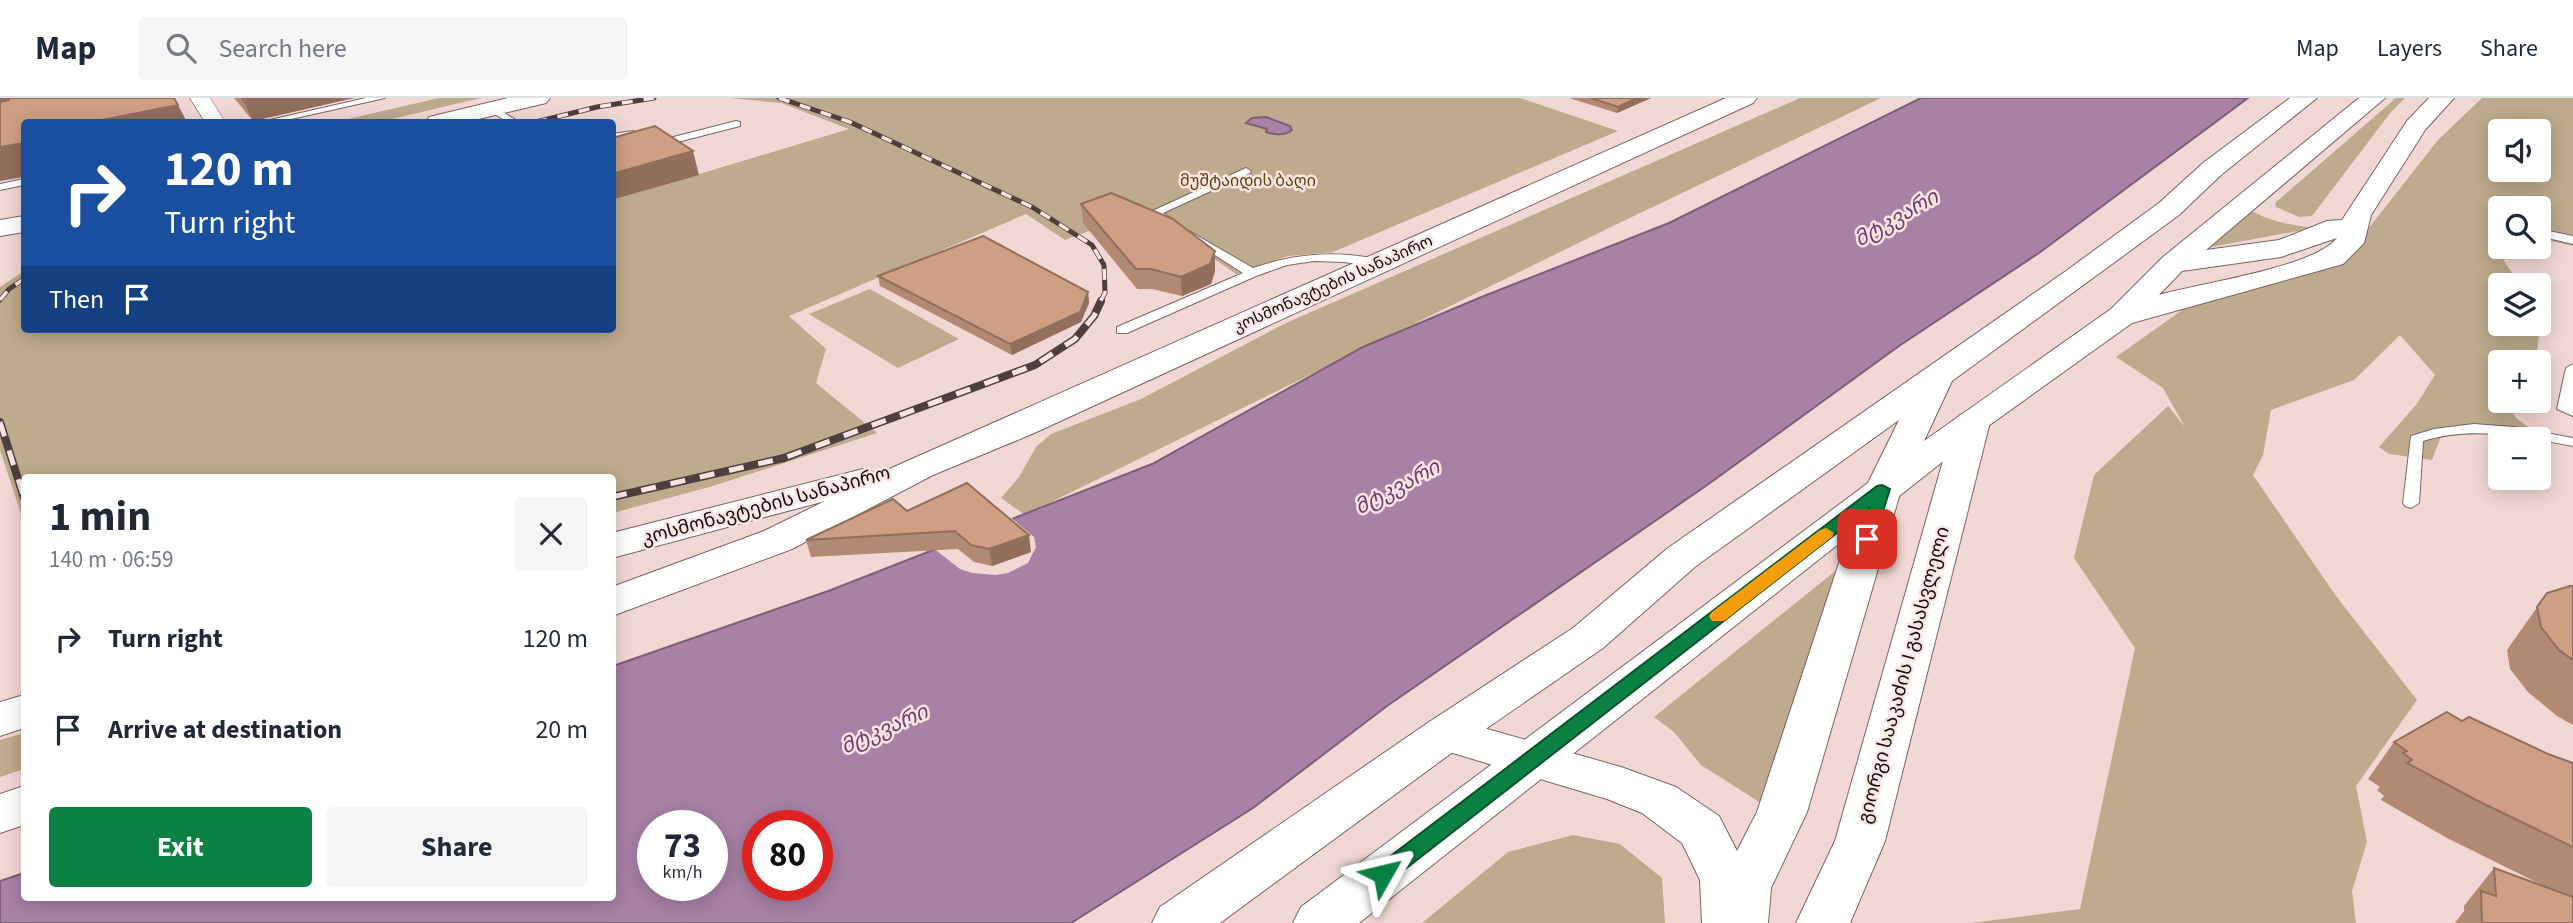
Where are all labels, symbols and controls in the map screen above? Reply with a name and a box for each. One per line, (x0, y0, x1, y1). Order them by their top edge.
search box (138, 17, 628, 80)
text: Map (35, 25, 96, 72)
icon: search (162, 29, 200, 67)
text: Search here (218, 30, 347, 67)
text: Map (2296, 31, 2339, 66)
text: Layers (2377, 31, 2442, 66)
text: Share (2480, 31, 2538, 66)
map controls (2488, 119, 2551, 490)
button: sound (2488, 119, 2551, 182)
text: 120 m (164, 135, 293, 205)
icon: right (49, 147, 140, 238)
park label: მუშტაიდის ბაღი (1180, 170, 1316, 192)
water label: მტკვარი (1848, 181, 1944, 254)
button: search (2488, 196, 2551, 259)
text: Turn right (164, 200, 295, 246)
street label: კოსმონავტების სანაპირო (1230, 230, 1436, 338)
button: layers (2488, 273, 2551, 336)
icon: arrive (118, 280, 156, 318)
text: Then (49, 281, 104, 318)
button: + (2488, 350, 2551, 413)
button: − (2488, 427, 2551, 490)
water label: მტკვარი (1349, 452, 1446, 522)
street label: კოსმონავტების სანაპირო (639, 460, 893, 552)
text: 1 min (49, 487, 151, 547)
button: close (514, 497, 588, 571)
pin (1837, 509, 1897, 569)
icon: arrive (1848, 520, 1886, 558)
street label: გიორგი სააკაძის I გასასვლელი (1851, 524, 1957, 826)
text: 140 m · 06:59 (49, 543, 173, 576)
icon: right (49, 620, 87, 658)
text: Turn right (108, 620, 223, 657)
text: 120 m (522, 620, 588, 657)
water label: მტკვარი (836, 696, 933, 762)
icon: arrive (49, 711, 87, 749)
text: Arrive at destination (108, 711, 342, 748)
text: 20 m (535, 711, 588, 748)
button: Exit (49, 807, 312, 887)
button: Share (326, 807, 588, 887)
speed limit sign: 80 (742, 810, 833, 901)
text: 73 (664, 821, 701, 871)
position arrow (1346, 837, 1420, 911)
text: km/h (663, 860, 702, 885)

